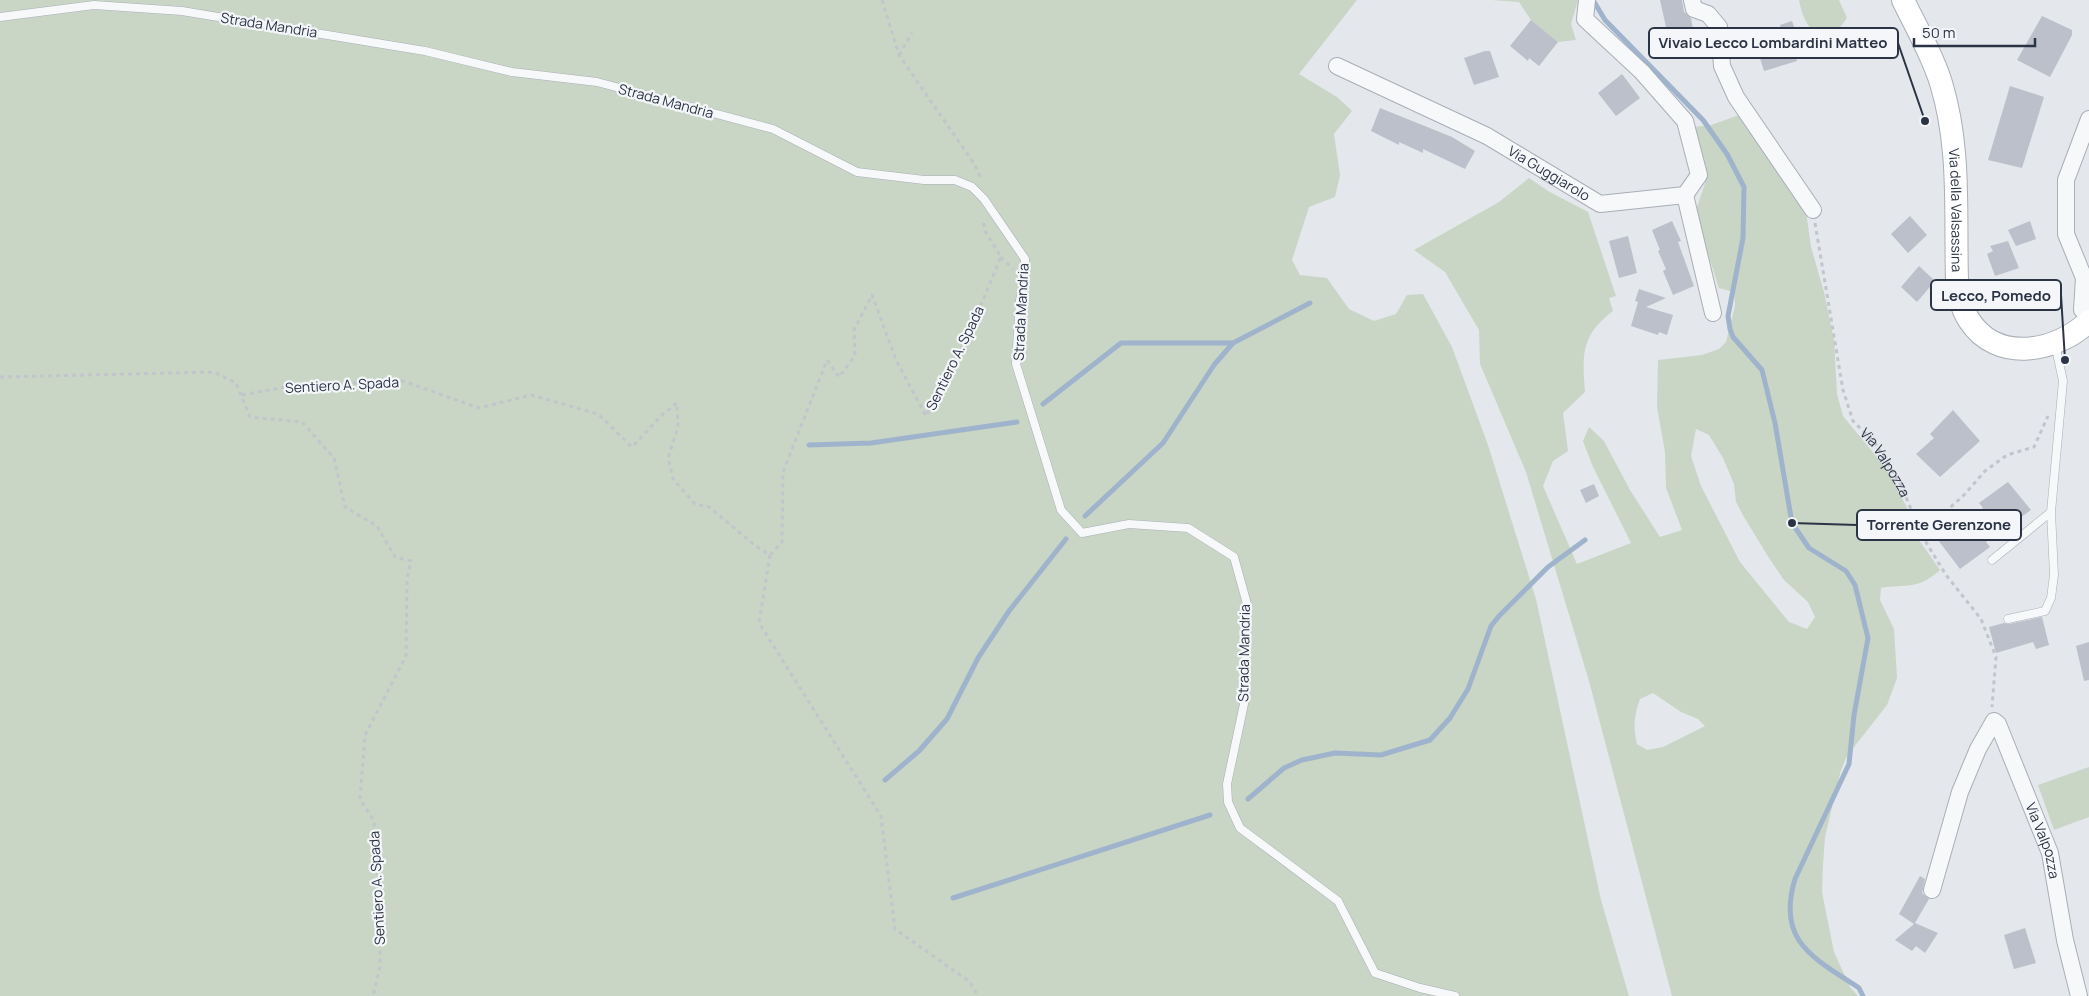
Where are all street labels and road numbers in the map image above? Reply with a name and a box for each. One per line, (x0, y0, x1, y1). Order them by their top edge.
street label: Strada Mandria (219, 7, 319, 42)
street label: Strada Mandria (616, 79, 716, 122)
street label: Via Guggiarolo (1505, 141, 1594, 205)
street label: Via della Valsassina (1945, 148, 1967, 272)
street label: Strada Mandria (1008, 263, 1033, 361)
street label: Sentiero A. Spada (921, 302, 988, 413)
street label: Sentiero A. Spada (285, 372, 399, 397)
street label: Via Valpozza (1856, 423, 1915, 500)
street label: Strada Mandria (1233, 604, 1254, 702)
street label: Via Valpozza (2022, 800, 2064, 880)
street label: Sentiero A. Spada (364, 831, 389, 945)

